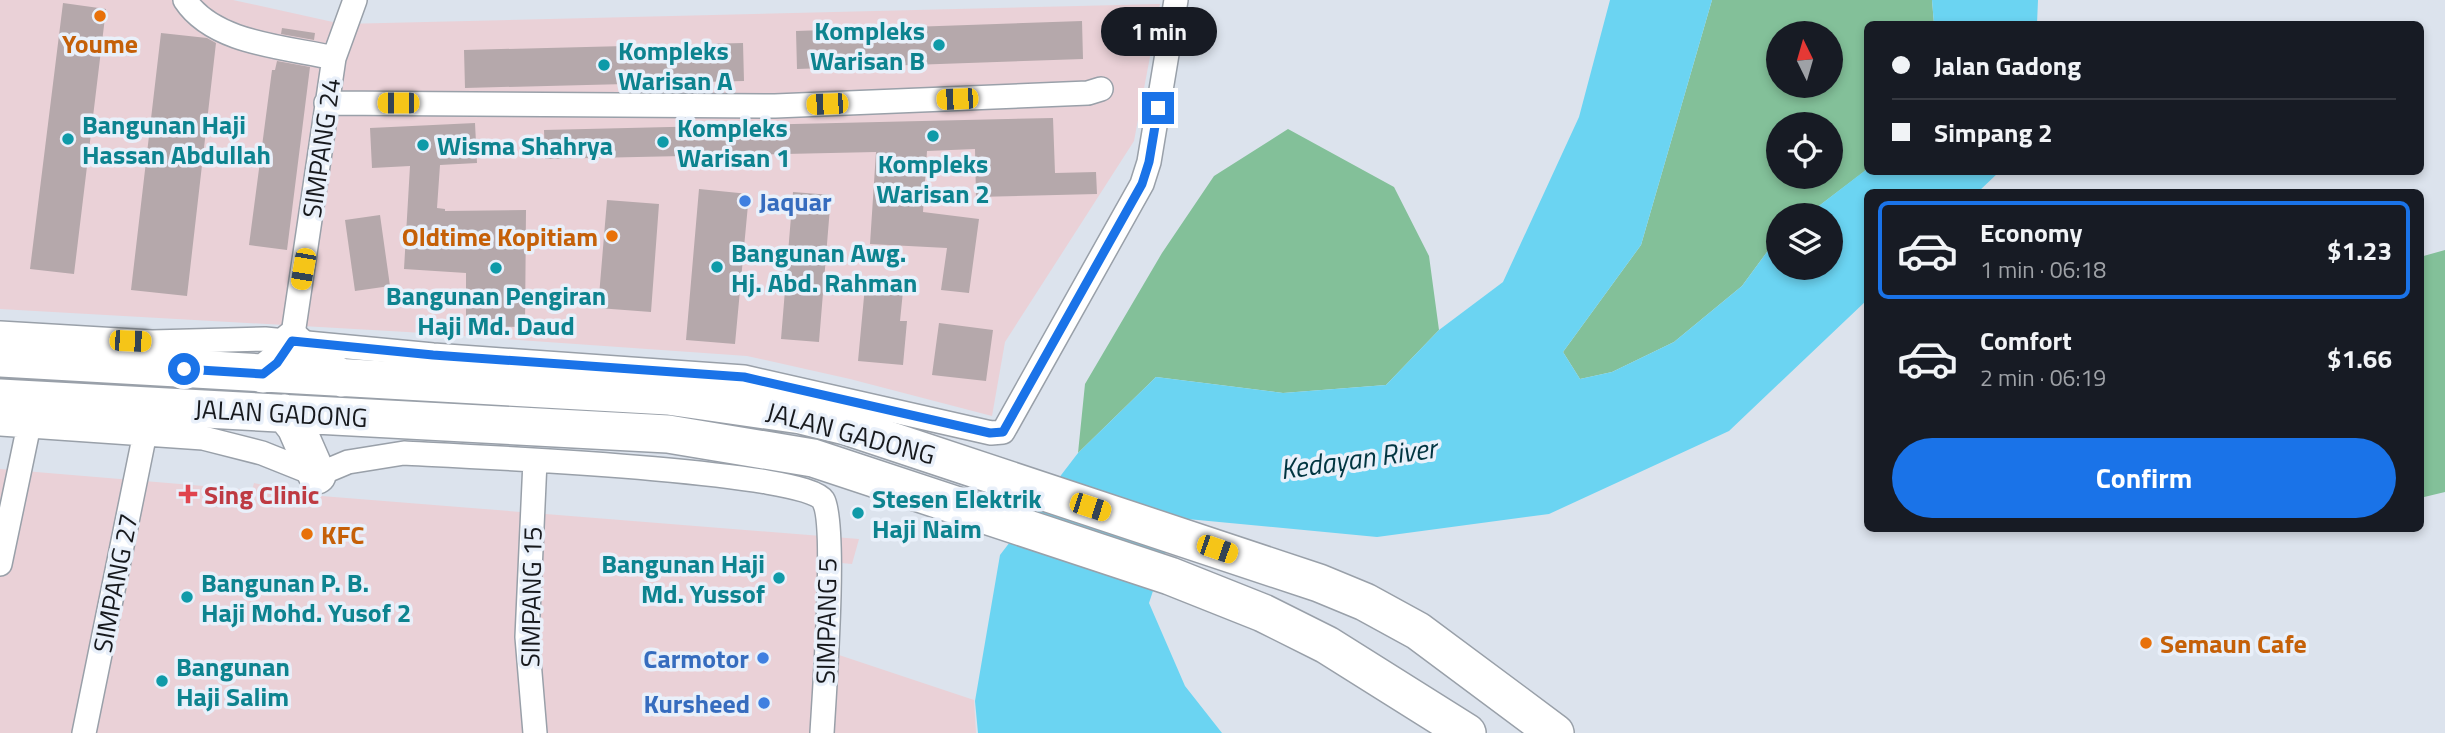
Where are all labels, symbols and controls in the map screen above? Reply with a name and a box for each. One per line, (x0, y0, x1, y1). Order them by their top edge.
callout: 1 min (1100, 7, 1216, 56)
marker: Youme (92, 8, 108, 24)
place label: Kompleks Warisan B (810, 11, 925, 80)
text: 1 min (1131, 14, 1187, 49)
north arrow (1766, 21, 1843, 98)
map controls (1766, 21, 1843, 280)
place label: Youme (62, 24, 138, 63)
place label: Kompleks Warisan A (618, 31, 733, 100)
marker: Kompleks Warisan B (931, 37, 947, 53)
text: Jalan Gadong (1934, 46, 2081, 85)
marker: Kompleks Warisan A (596, 57, 612, 73)
street label: SIMPANG 24 (292, 76, 350, 220)
car (936, 88, 979, 110)
route end (1142, 92, 1174, 124)
car (378, 93, 420, 114)
car (806, 93, 849, 115)
place label: Bangunan Haji Hassan Abdullah (82, 105, 271, 174)
place label: Kompleks Warisan 1 (677, 108, 791, 177)
button: locate (1766, 112, 1843, 189)
text: Simpang 2 (1934, 113, 2053, 152)
place label: Wisma Shahrya (437, 126, 613, 165)
marker: Kompleks Warisan 2 (925, 128, 941, 144)
marker: Bangunan Haji Hassan Abdullah (60, 131, 76, 147)
marker: Kompleks Warisan 1 (655, 134, 671, 150)
marker: Wisma Shahrya (415, 137, 431, 153)
place label: Kompleks Warisan 2 (876, 144, 990, 213)
place label: Jaquar (759, 182, 832, 221)
marker: Jaquar (737, 193, 753, 209)
button: layers (1766, 203, 1843, 280)
text: Economy (1980, 213, 2082, 252)
place label: Oldtime Kopitiam (402, 217, 598, 256)
icon: car (1896, 219, 1959, 282)
marker: Oldtime Kopitiam (604, 228, 620, 244)
text: $1.23 (2327, 231, 2392, 270)
place label: Bangunan Awg. Hj. Abd. Rahman (731, 233, 917, 302)
car (290, 246, 317, 292)
text: 1 min · 06:18 (1980, 252, 2106, 287)
marker: Bangunan Awg. Hj. Abd. Rahman (709, 259, 725, 275)
marker: Bangunan Pengiran Haji Md. Daud (488, 260, 504, 276)
place label: Bangunan Pengiran Haji Md. Daud (386, 276, 606, 345)
text: Comfort (1980, 321, 2072, 360)
icon: car (1896, 327, 1959, 390)
car (109, 330, 152, 352)
text: $1.66 (2327, 339, 2392, 378)
route start (168, 353, 200, 385)
text: 2 min · 06:19 (1980, 360, 2106, 395)
street label: JALAN GADONG (193, 389, 369, 437)
street label: JALAN GADONG (762, 392, 940, 474)
water label: Kedayan River (1277, 425, 1442, 490)
button: Confirm (1892, 438, 2396, 518)
place label: Sing Clinic (204, 475, 319, 514)
place label: Stesen Elektrik Haji Naim (872, 479, 1042, 548)
marker: Sing Clinic (178, 484, 198, 504)
car (1067, 491, 1114, 523)
marker: Stesen Elektrik Haji Naim (850, 505, 866, 521)
street label: SIMPANG 27 (82, 510, 148, 656)
place label: KFC (321, 515, 364, 554)
marker: KFC (299, 526, 315, 542)
street label: SIMPANG 15 (510, 526, 552, 668)
car (1194, 532, 1241, 566)
place label: Bangunan Haji Md. Yussof (601, 544, 765, 613)
street label: SIMPANG 5 (805, 558, 847, 684)
place label: Bangunan P. B. Haji Mohd. Yusof 2 (201, 563, 411, 632)
marker: Bangunan Haji Md. Yussof (771, 570, 787, 586)
marker: Bangunan P. B. Haji Mohd. Yusof 2 (179, 589, 195, 605)
place label: Semaun Cafe (2160, 624, 2307, 663)
marker: Semaun Cafe (2138, 635, 2154, 651)
place label: Carmotor (643, 639, 749, 678)
place label: Bangunan Haji Salim (176, 647, 290, 716)
marker: Carmotor (755, 650, 771, 666)
marker: Bangunan Haji Salim (154, 673, 170, 689)
place label: Kursheed (644, 684, 750, 723)
marker: Kursheed (756, 695, 772, 711)

